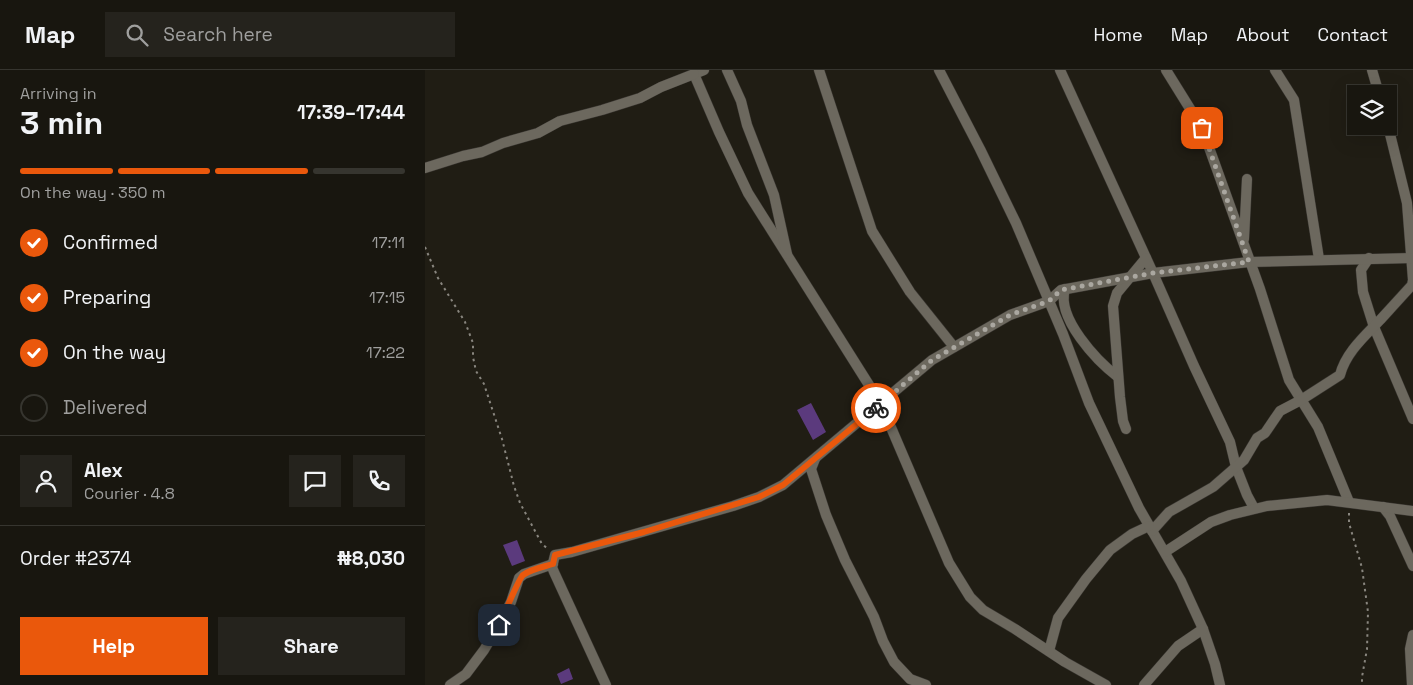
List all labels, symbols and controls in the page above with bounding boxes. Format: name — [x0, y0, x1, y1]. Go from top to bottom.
search box — [105, 12, 455, 57]
text: Map — [25, 19, 75, 50]
icon: search — [123, 21, 151, 49]
text: Search here — [163, 22, 273, 47]
text: Home — [1094, 23, 1143, 46]
text: Map — [1171, 23, 1208, 46]
text: About — [1236, 23, 1290, 46]
text: Contact — [1318, 23, 1388, 46]
text: Arriving in — [20, 83, 97, 104]
map controls — [1347, 85, 1397, 135]
button: layers — [1347, 85, 1397, 135]
text: 17:39–17:44 — [297, 100, 405, 125]
text: 3 min — [20, 103, 103, 143]
pin — [1181, 107, 1223, 149]
icon: bag — [1188, 114, 1216, 142]
text: On the way · 350 m — [20, 182, 165, 203]
icon: check — [20, 229, 48, 257]
text: Confirmed — [63, 230, 158, 255]
text: 17:11 — [372, 232, 405, 253]
icon: check — [20, 284, 48, 312]
text: Preparing — [63, 285, 151, 310]
text: 17:15 — [369, 287, 405, 308]
icon: check — [20, 339, 48, 367]
text: On the way — [63, 340, 166, 365]
text: 17:22 — [366, 342, 405, 363]
courier — [851, 383, 901, 433]
icon: bike — [862, 394, 890, 422]
text: Delivered — [63, 395, 148, 420]
button: person — [20, 455, 72, 507]
button: chat — [289, 455, 341, 507]
button: phone — [353, 455, 405, 507]
text: Alex — [84, 458, 123, 483]
text: Courier · 4.8 — [84, 483, 175, 504]
text: Order #2374 — [20, 546, 131, 571]
text: ₦8,030 — [337, 546, 405, 571]
pin — [478, 604, 520, 646]
icon: home — [485, 611, 513, 639]
button: Help — [20, 617, 208, 675]
button: Share — [218, 617, 405, 675]

